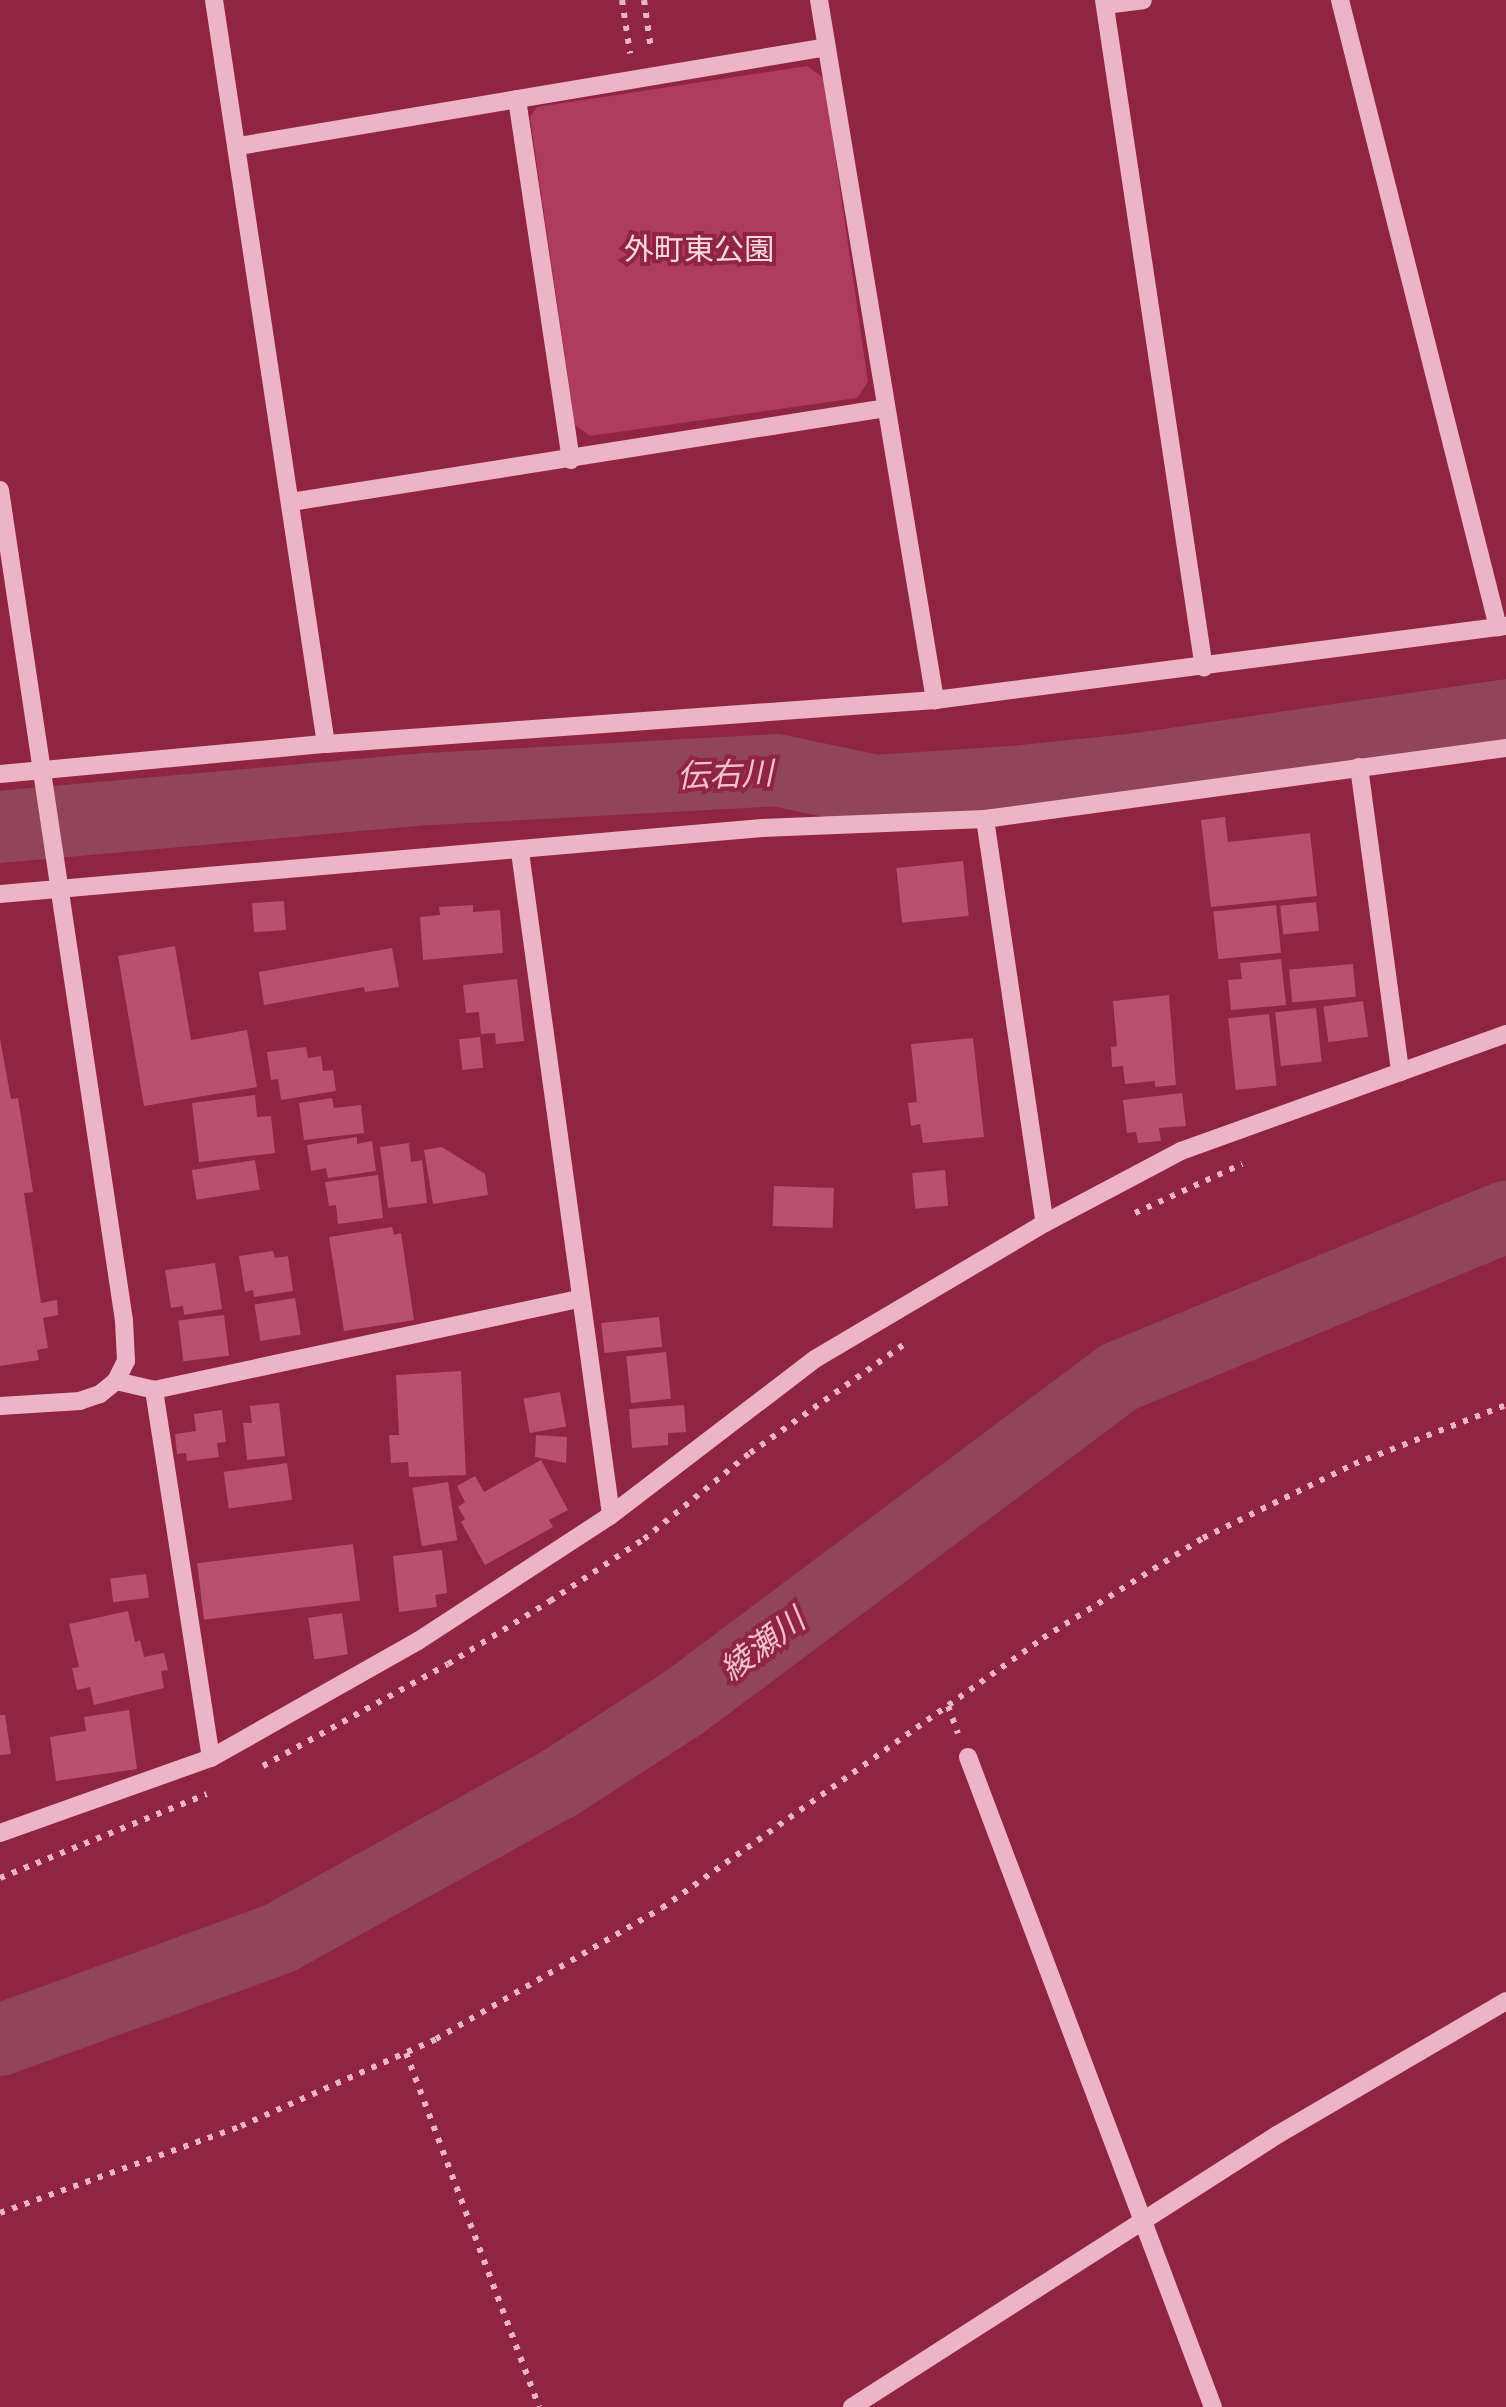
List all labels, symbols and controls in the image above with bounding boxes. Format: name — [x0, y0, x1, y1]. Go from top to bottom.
park label: 外町東公園 — [624, 231, 774, 267]
water label: 伝右川 — [676, 753, 774, 795]
water label: 綾瀬川 — [712, 1600, 812, 1688]

